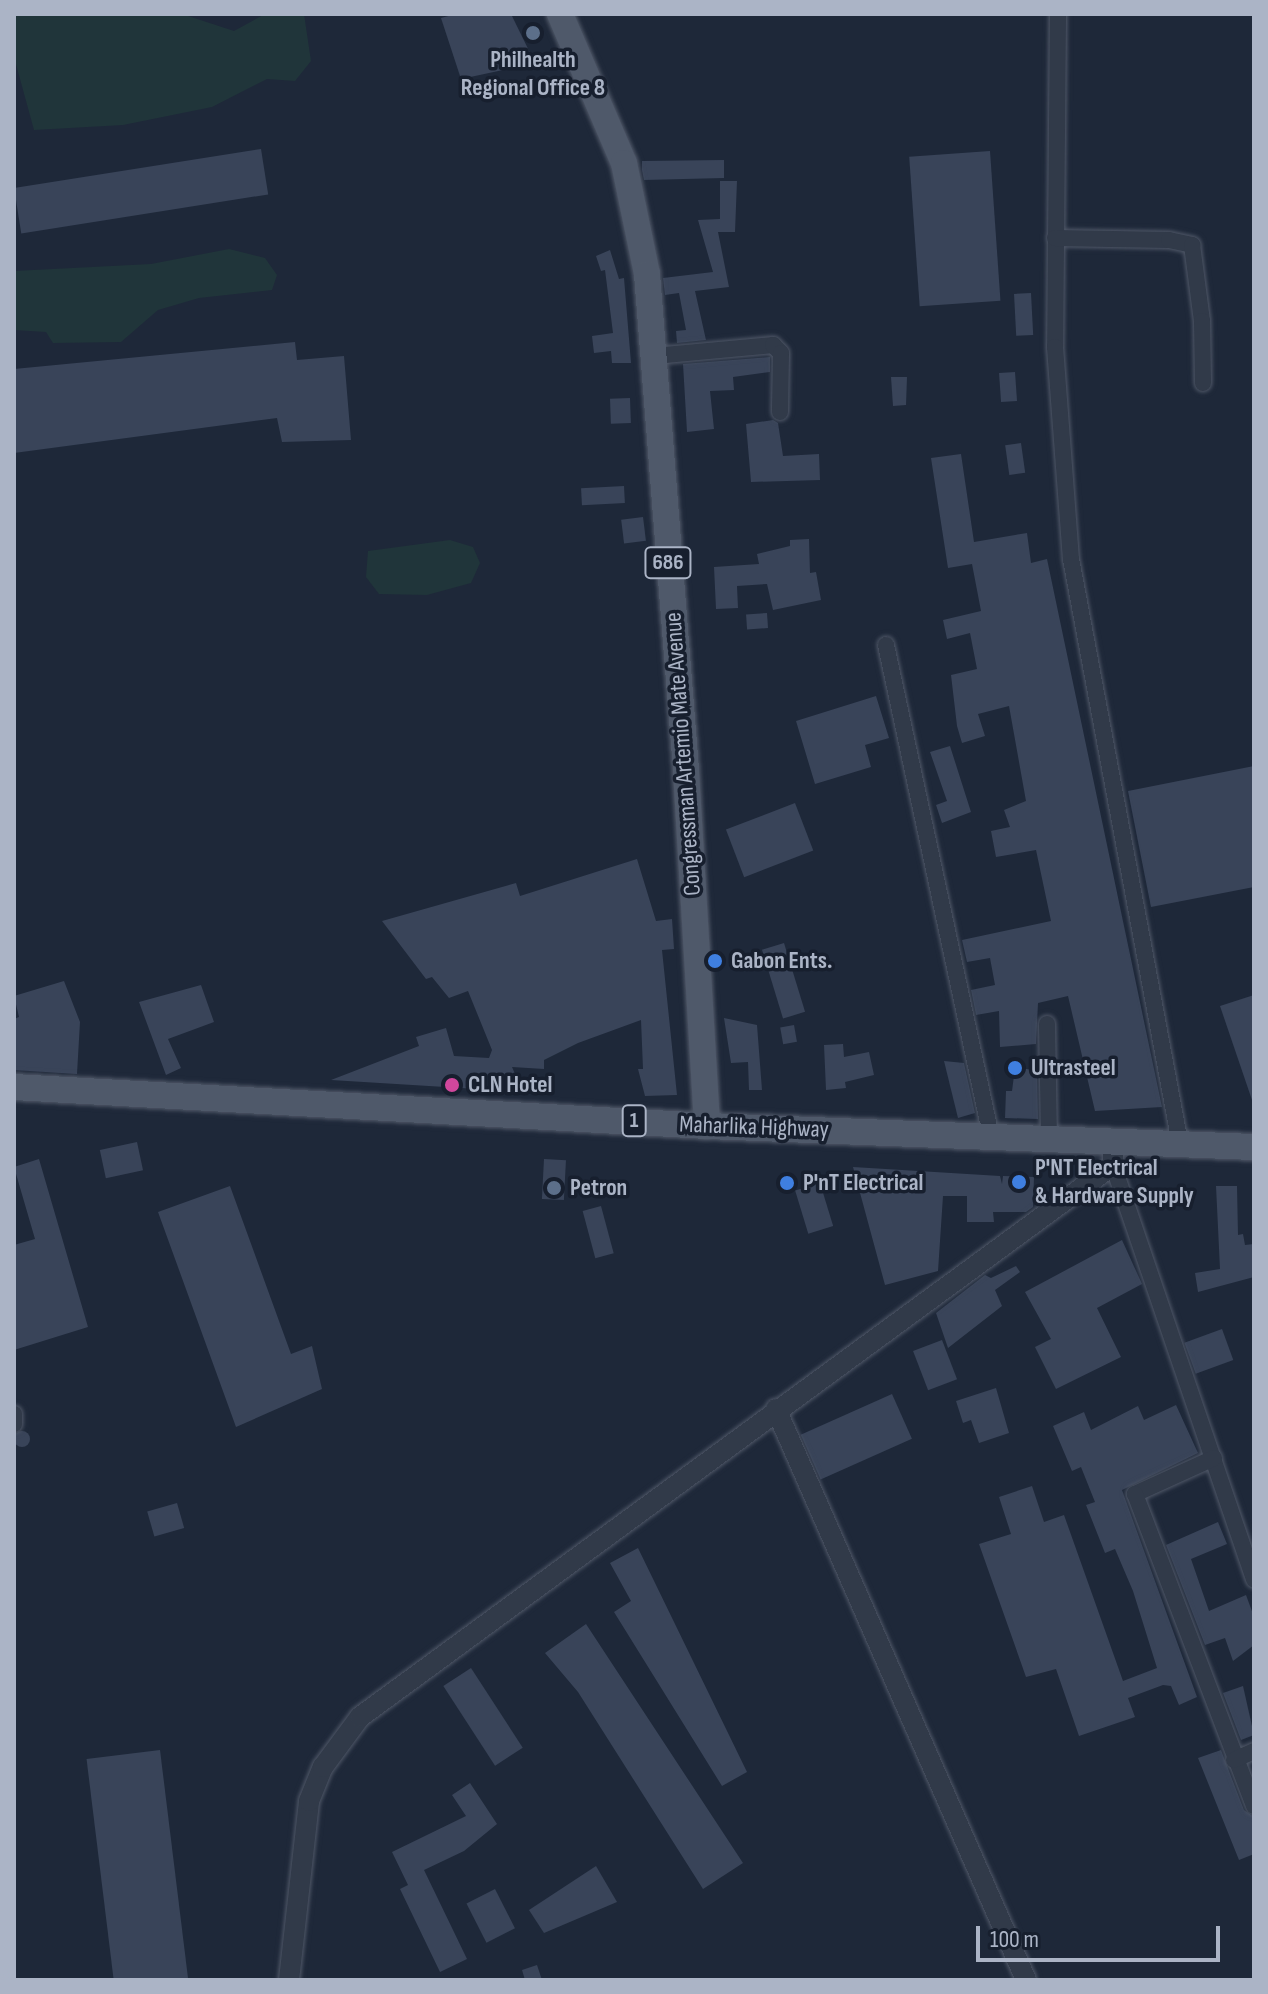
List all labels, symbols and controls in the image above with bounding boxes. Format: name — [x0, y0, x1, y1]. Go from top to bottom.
marker: Philhealth Regional Office 8 — [524, 24, 542, 42]
place label: Philhealth Regional Office 8 — [461, 46, 605, 102]
road number: 686 — [644, 545, 692, 581]
street label: Congressman Artemio Mate Avenue — [659, 611, 707, 897]
place label: Gabon Ents. — [731, 947, 832, 975]
marker: Gabon Ents. — [706, 952, 724, 970]
place label: Ultrasteel — [1031, 1054, 1116, 1082]
marker: Ultrasteel — [1006, 1059, 1024, 1077]
place label: CLN Hotel — [468, 1071, 552, 1099]
marker: CLN Hotel — [443, 1076, 461, 1094]
road number: 1 — [620, 1103, 648, 1139]
street label: Maharlika Highway — [679, 1110, 829, 1144]
place label: P'NT Electrical & Hardware Supply — [1035, 1154, 1194, 1210]
place label: P'nT Electrical — [803, 1169, 923, 1197]
marker: P'NT Electrical & Hardware Supply — [1010, 1173, 1028, 1191]
place label: Petron — [570, 1174, 627, 1202]
marker: P'nT Electrical — [778, 1174, 796, 1192]
marker: Petron — [545, 1179, 563, 1197]
scale bar — [980, 1910, 1224, 1960]
text: 100 m — [990, 1925, 1039, 1954]

